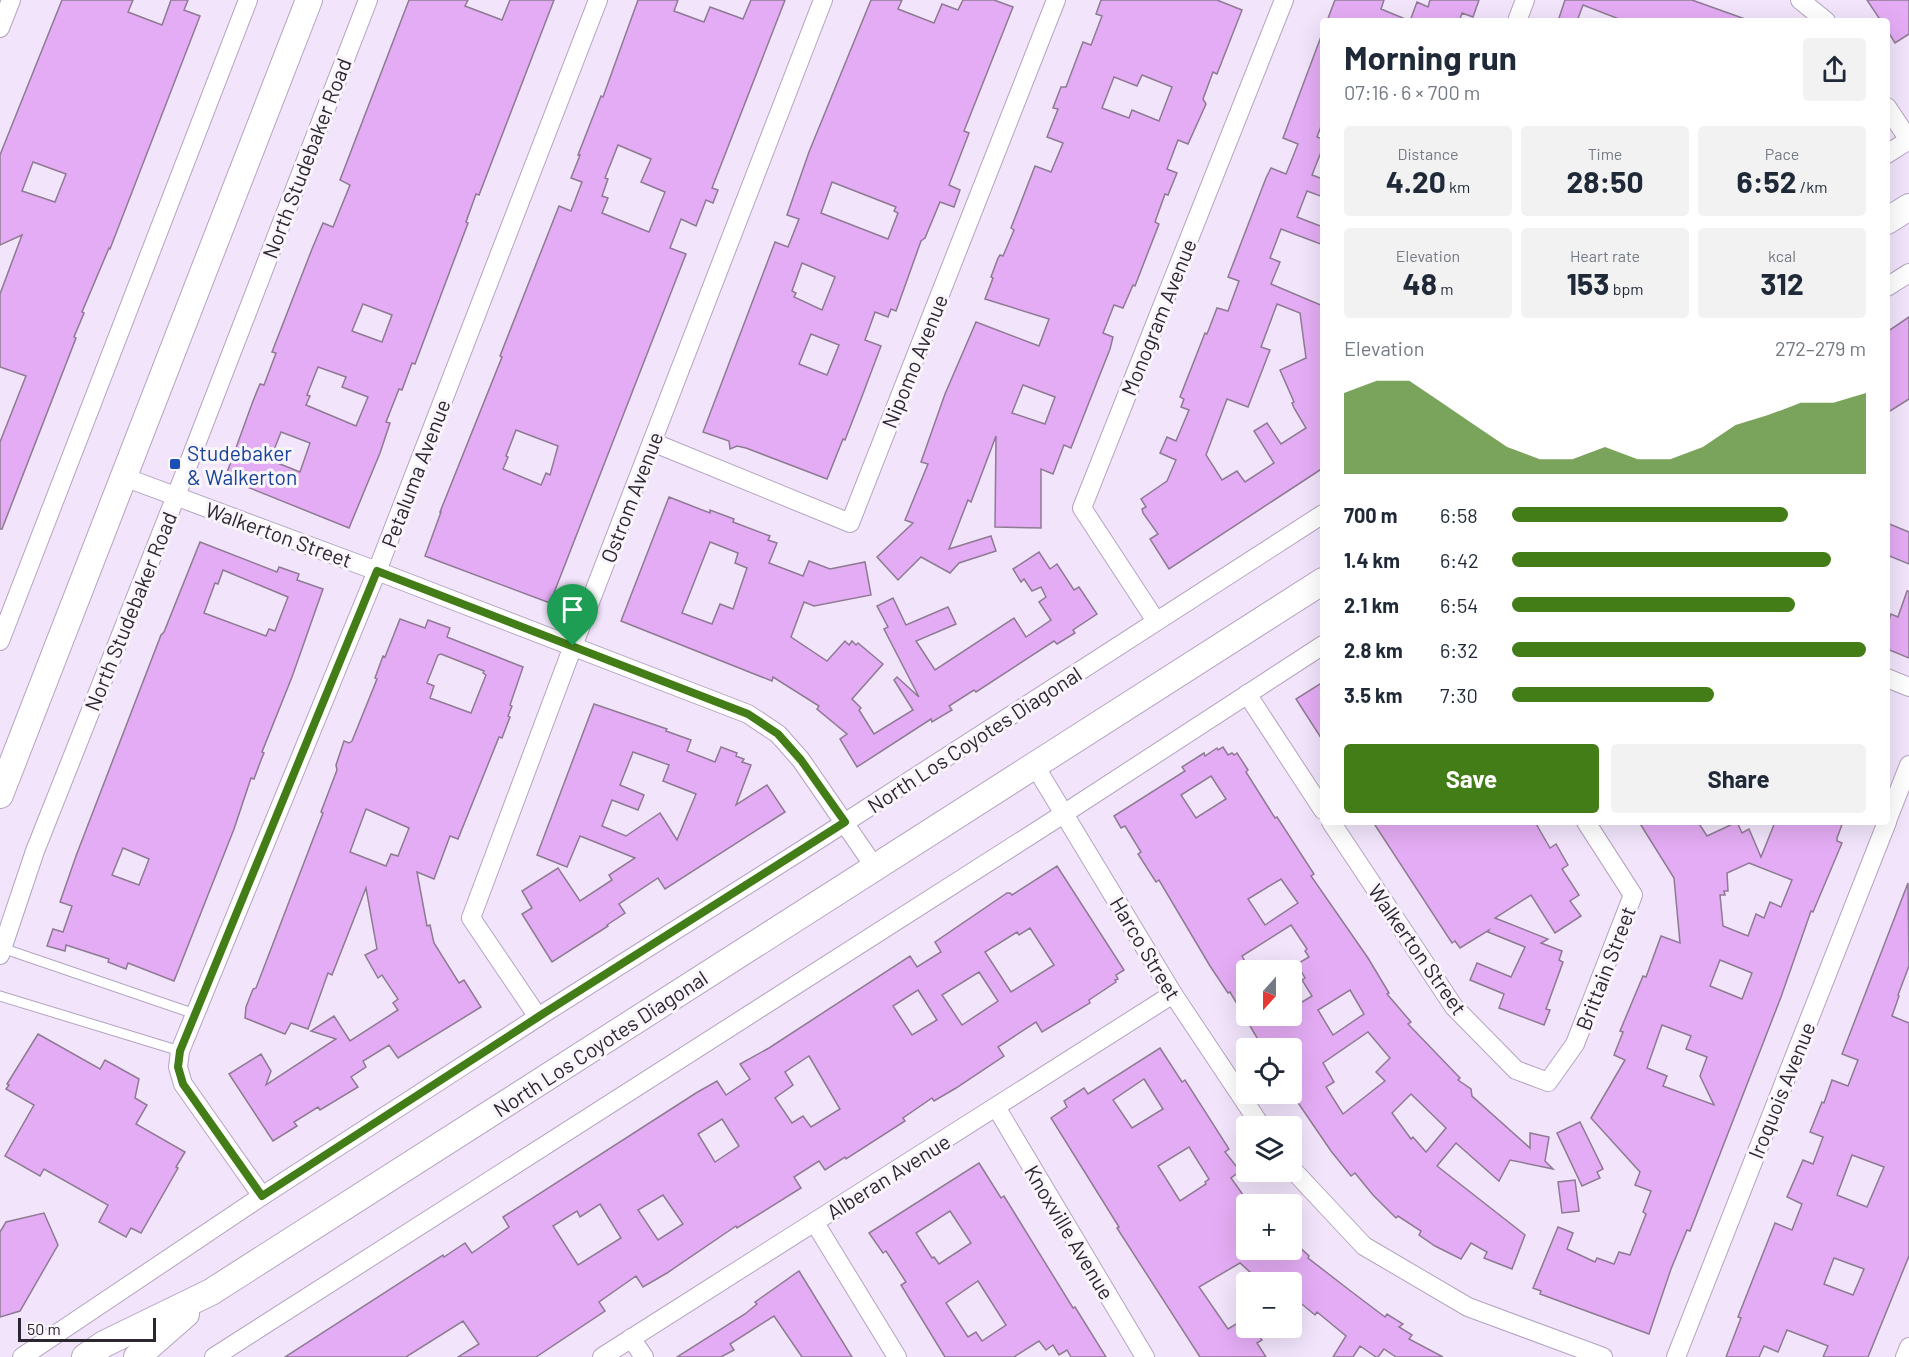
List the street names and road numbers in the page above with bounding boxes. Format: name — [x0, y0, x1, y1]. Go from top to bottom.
street label: North Studebaker Road — [256, 54, 356, 262]
street label: Monogram Avenue — [1115, 235, 1201, 399]
street label: Nipomo Avenue — [876, 290, 952, 432]
street label: Petaluma Avenue — [375, 395, 455, 551]
street label: Ostrom Avenue — [595, 428, 667, 566]
street label: Walkerton Street — [202, 496, 356, 572]
street label: North Studebaker Road — [79, 508, 181, 714]
street label: North Los Coyotes Diagonal — [862, 660, 1086, 818]
street label: Walkerton Street — [1364, 879, 1472, 1019]
street label: Harco Street — [1105, 892, 1187, 1004]
street label: Brittain Street — [1570, 903, 1640, 1033]
street label: North Los Coyotes Diagonal — [488, 964, 712, 1122]
street label: Iroquois Avenue — [1742, 1018, 1820, 1162]
street label: Alberan Avenue — [822, 1128, 954, 1224]
street label: Knoxville Avenue — [1020, 1160, 1120, 1304]

